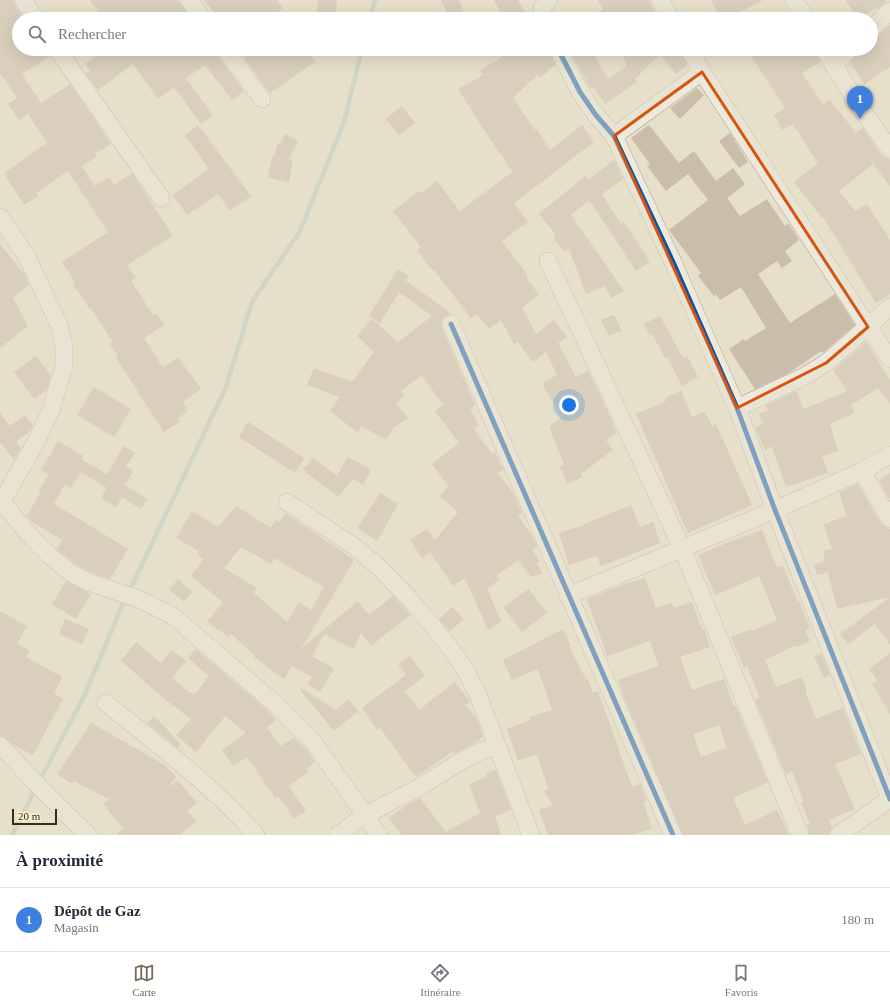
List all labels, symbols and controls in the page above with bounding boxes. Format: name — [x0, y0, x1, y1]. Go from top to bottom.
search box — [12, 12, 878, 56]
icon: search — [26, 23, 48, 45]
text: Rechercher — [58, 26, 126, 42]
pin: 1 — [847, 86, 873, 119]
your location — [559, 395, 579, 415]
scale bar — [12, 807, 57, 826]
text: 20 m — [18, 810, 40, 822]
text: À proximité — [16, 851, 103, 870]
text: Dépôt de Gaz — [54, 903, 141, 919]
text: 1 — [26, 912, 32, 927]
text: 180 m — [841, 912, 874, 927]
text: Magasin — [54, 920, 99, 935]
tab: Carte — [132, 962, 156, 998]
tab: Itinéraire — [420, 962, 461, 998]
tab: Favoris — [725, 962, 758, 998]

